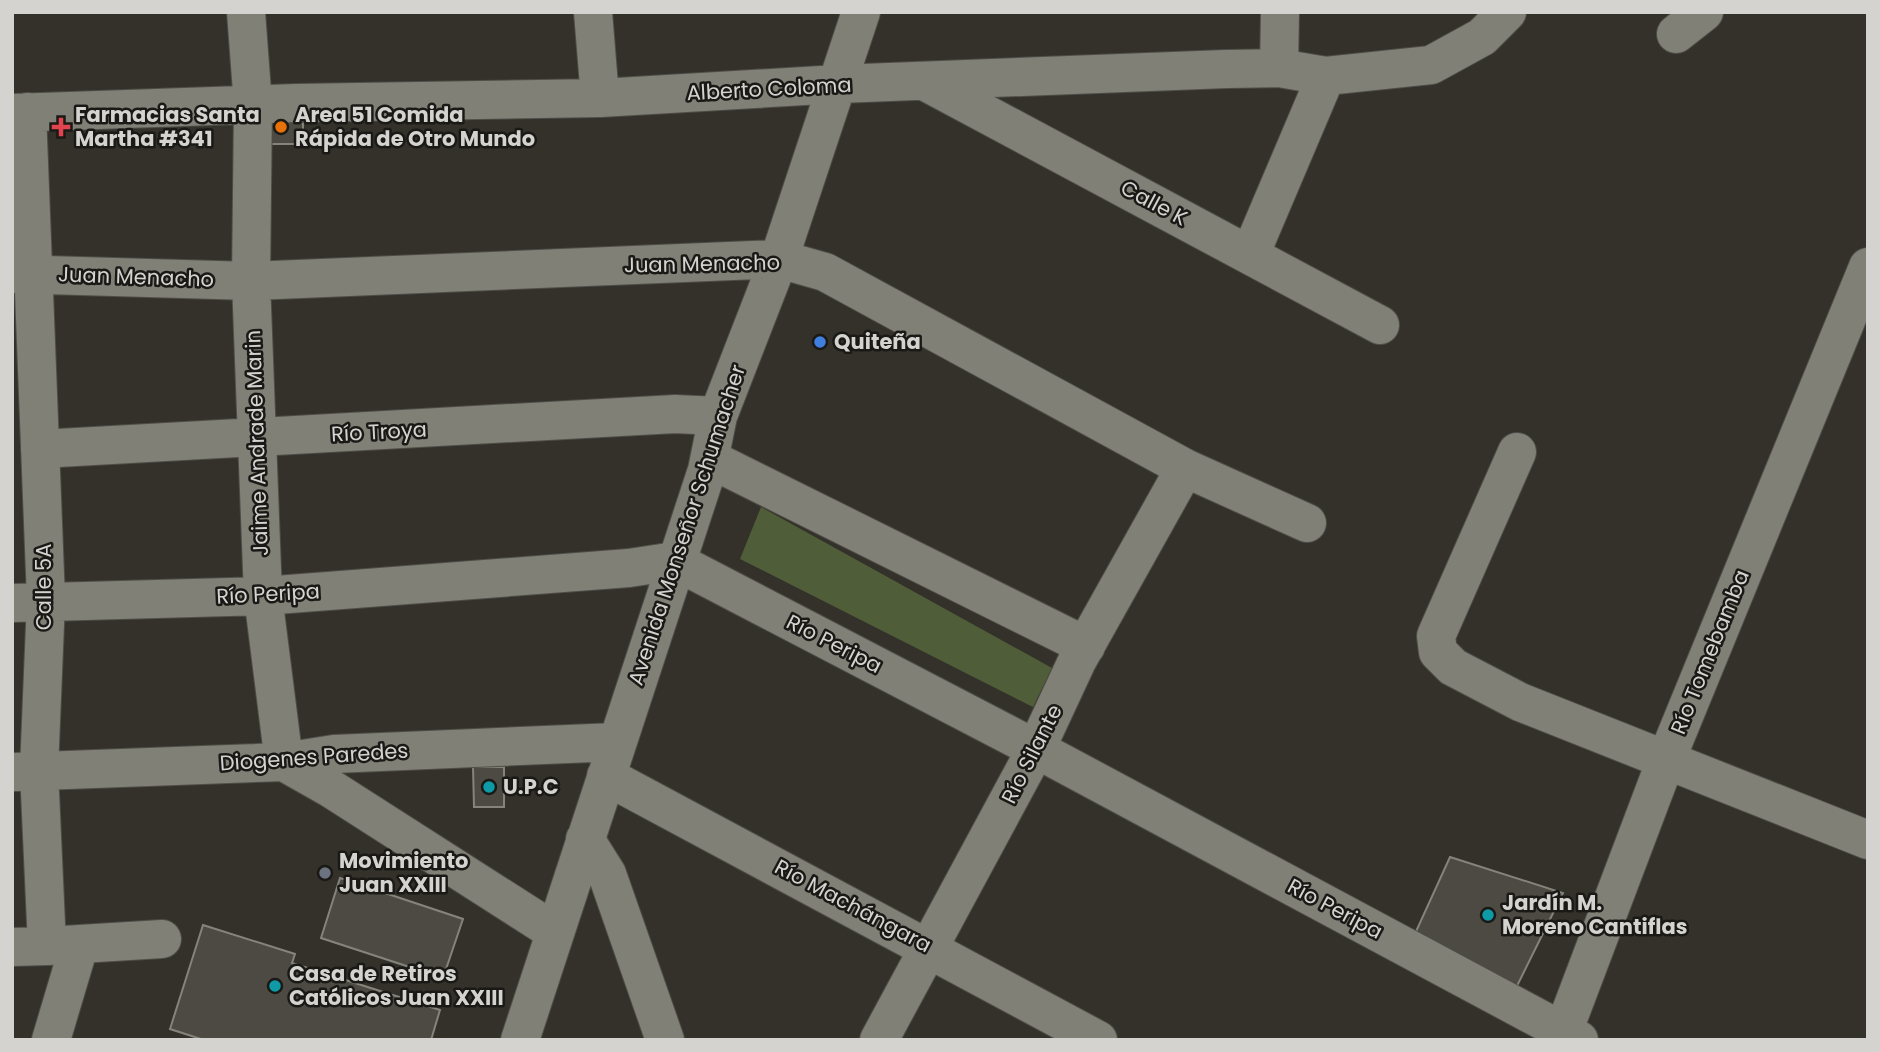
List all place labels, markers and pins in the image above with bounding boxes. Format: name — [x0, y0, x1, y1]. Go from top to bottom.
place label: Farmacias Santa Martha #341 — [75, 100, 260, 153]
place label: Area 51 Comida Rápida de Otro Mundo — [295, 100, 535, 153]
marker: Farmacias Santa Martha #341 — [53, 119, 69, 135]
marker: Area 51 Comida Rápida de Otro Mundo — [273, 119, 289, 135]
place label: Quiteña — [834, 327, 921, 356]
marker: Quiteña — [812, 334, 828, 350]
place label: U.P.C — [503, 772, 559, 801]
marker: U.P.C — [481, 779, 497, 795]
place label: Movimiento Juan XXIII — [339, 846, 468, 899]
marker: Movimiento Juan XXIII — [317, 865, 333, 881]
place label: Jardín M. Moreno Cantiflas — [1502, 888, 1687, 941]
marker: Jardín M. Moreno Cantiflas — [1480, 907, 1496, 923]
place label: Casa de Retiros Católicos Juan XXIII — [289, 959, 504, 1012]
marker: Casa de Retiros Católicos Juan XXIII — [267, 978, 283, 994]

